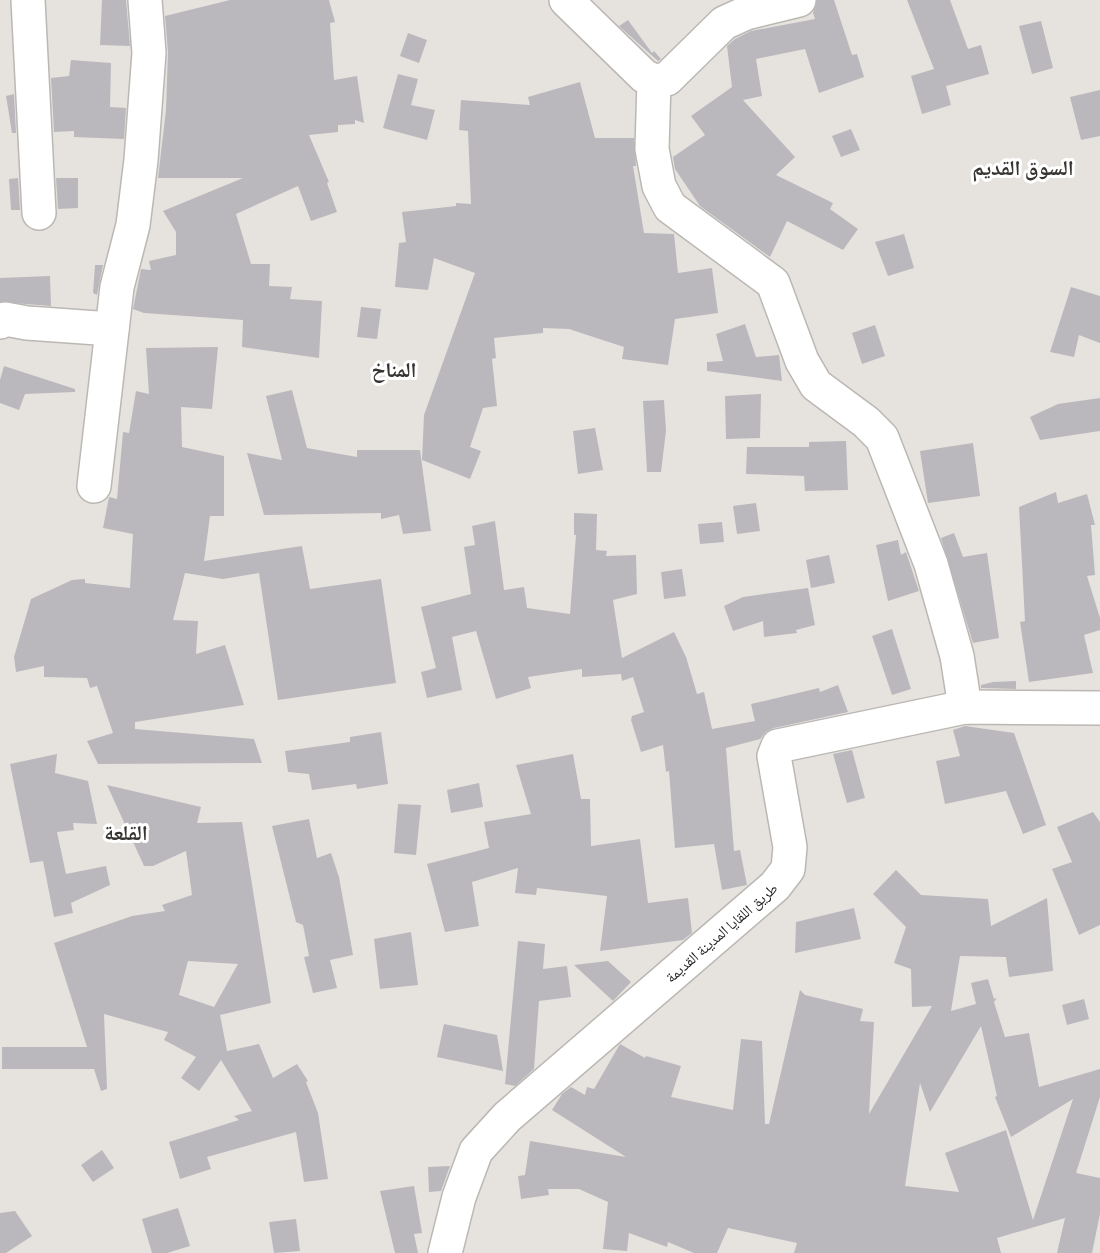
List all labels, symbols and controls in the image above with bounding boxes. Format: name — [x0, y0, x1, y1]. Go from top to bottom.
district label: السوق القديم — [972, 154, 1074, 182]
district label: المناخ — [371, 356, 417, 383]
district label: القلعة — [104, 819, 148, 844]
street label: طريق اللقايا المدينة القديمة — [661, 878, 782, 987]

